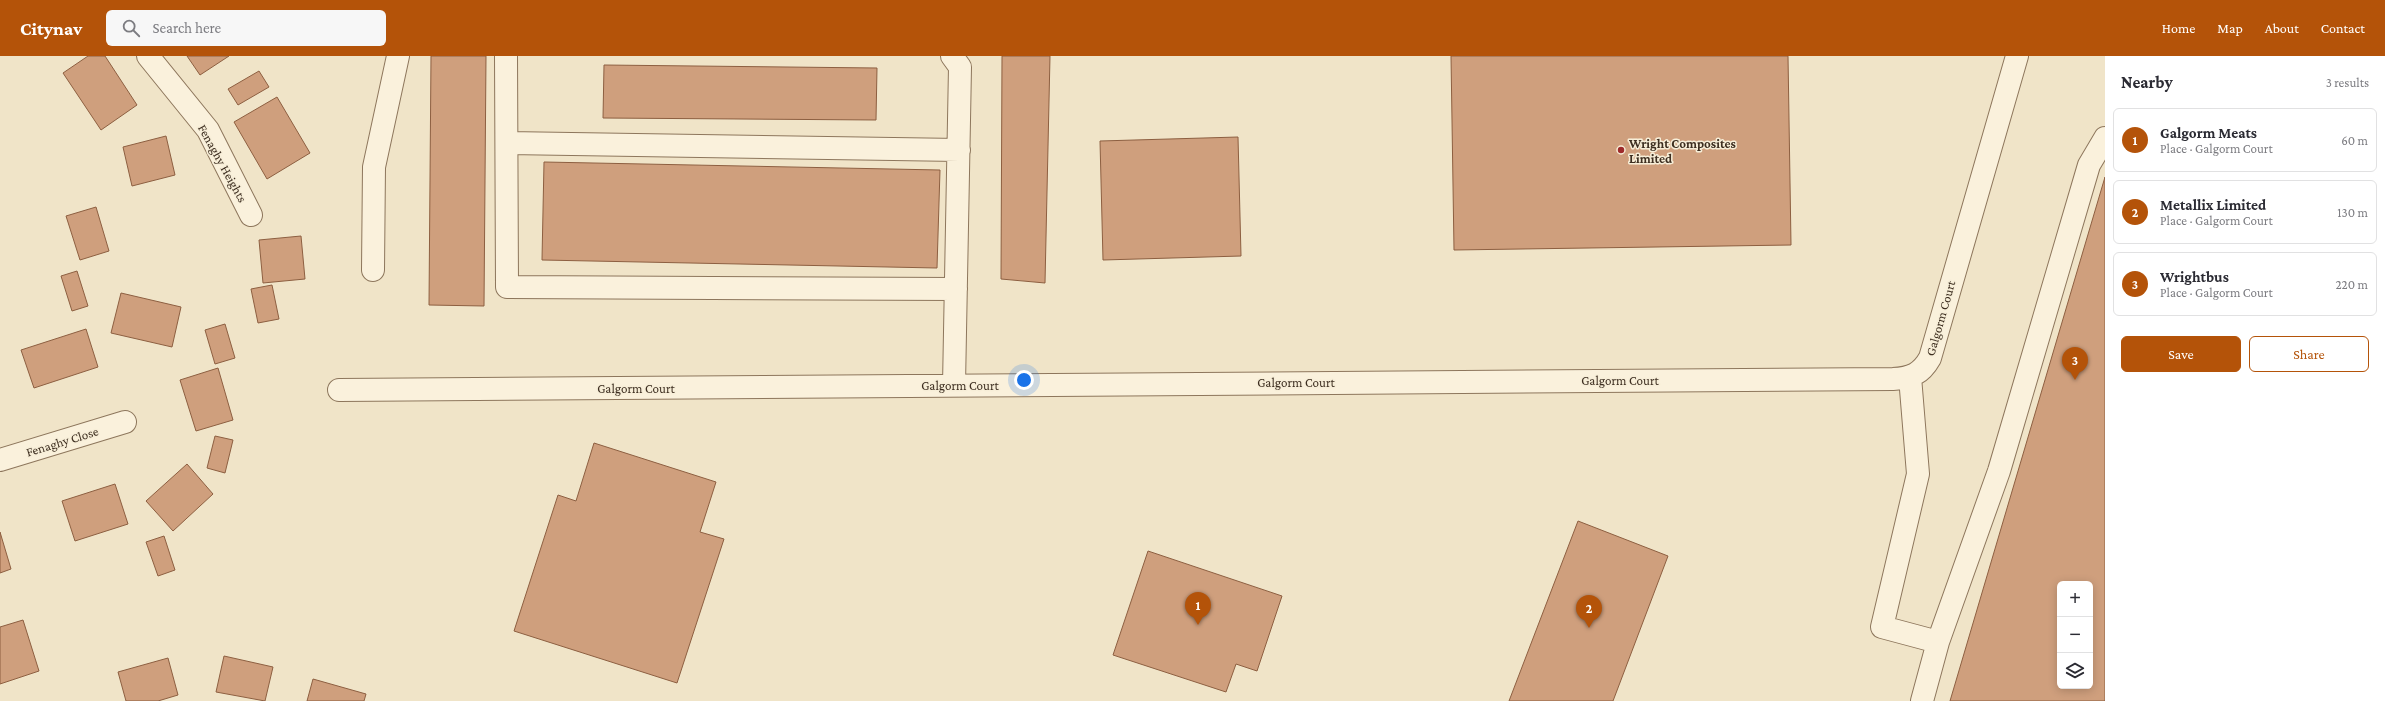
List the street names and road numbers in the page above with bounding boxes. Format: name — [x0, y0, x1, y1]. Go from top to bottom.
street label: Fenaghy Heights — [195, 122, 250, 205]
street label: Galgorm Court — [1923, 278, 1959, 358]
street label: Galgorm Court — [1581, 373, 1660, 388]
street label: Galgorm Court — [1257, 375, 1336, 390]
street label: Galgorm Court — [921, 378, 1000, 393]
street label: Galgorm Court — [597, 381, 676, 396]
street label: Fenaghy Close — [24, 423, 100, 460]

